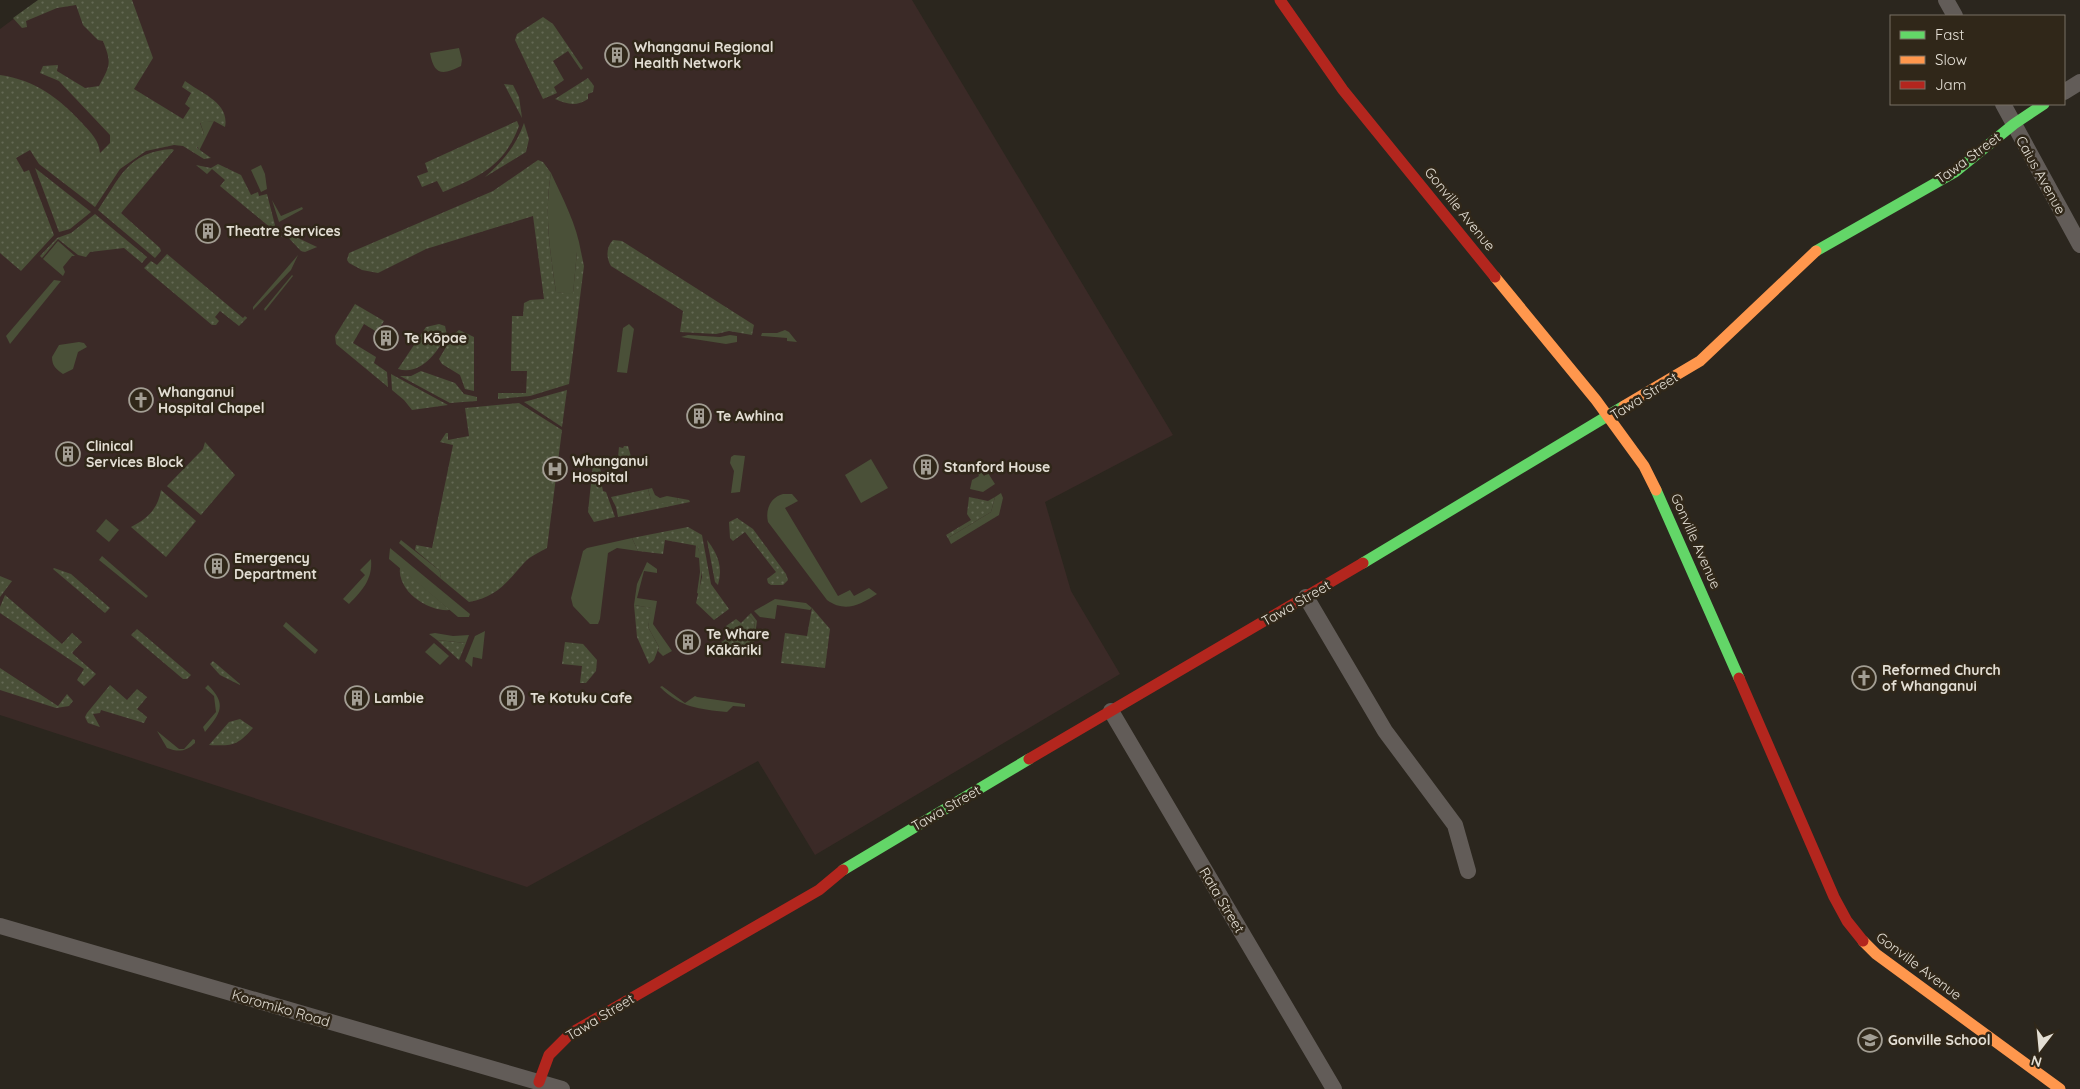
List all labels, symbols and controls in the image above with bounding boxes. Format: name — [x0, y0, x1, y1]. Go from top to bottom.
legend — [1890, 15, 2065, 105]
text: Fast — [1935, 25, 1964, 44]
place label: Whanganui Regional Health Network — [634, 38, 774, 72]
building icon: Whanganui Regional Health Network — [604, 42, 630, 68]
text: Slow — [1935, 50, 1967, 69]
text: Jam — [1935, 75, 1966, 94]
street label: Tawa Street — [1932, 128, 2004, 188]
street label: Caius Avenue — [2012, 133, 2070, 217]
street label: Gonville Avenue — [1421, 163, 1499, 255]
building icon: Theatre Services — [195, 218, 221, 244]
place label: Theatre Services — [226, 222, 341, 240]
building icon: Te Kōpae — [373, 325, 399, 351]
place label: Te Kōpae — [404, 329, 467, 347]
street label: Tawa Street — [1607, 368, 1681, 424]
place label: Whanganui Hospital Chapel — [158, 383, 264, 417]
church icon: Whanganui Hospital Chapel — [128, 387, 154, 413]
building icon: Te Awhina — [686, 403, 712, 429]
place label: Te Awhina — [716, 407, 783, 425]
place label: Clinical Services Block — [86, 437, 184, 471]
building icon: Clinical Services Block — [55, 441, 81, 467]
place label: Whanganui Hospital — [572, 452, 648, 486]
building icon: Stanford House — [913, 454, 939, 480]
hospital icon: Whanganui Hospital — [542, 456, 568, 482]
place label: Stanford House — [944, 458, 1050, 476]
street label: Gonville Avenue — [1667, 491, 1725, 592]
place label: Emergency Department — [234, 549, 317, 583]
building icon: Emergency Department — [204, 553, 230, 579]
street label: Tawa Street — [1258, 576, 1334, 630]
place label: Te Whare Kākāriki — [706, 625, 770, 659]
building icon: Te Whare Kākāriki — [675, 629, 701, 655]
place label: Reformed Church of Whanganui — [1882, 661, 2001, 695]
church icon: Reformed Church of Whanganui — [1851, 665, 1877, 691]
building icon: Lambie — [344, 685, 370, 711]
building icon: Te Kotuku Cafe — [499, 685, 525, 711]
place label: Lambie — [374, 689, 424, 707]
place label: Te Kotuku Cafe — [530, 689, 632, 707]
street label: Tawa Street — [908, 781, 984, 835]
street label: Rata Street — [1195, 864, 1249, 936]
street label: Gonville Avenue — [1873, 928, 1965, 1004]
street label: Koromiko Road — [230, 985, 332, 1031]
street label: Tawa Street — [563, 989, 638, 1044]
north arrow — [2015, 1024, 2065, 1074]
school or university icon: Gonville School — [1857, 1027, 1883, 1053]
place label: Gonville School — [1888, 1031, 1991, 1049]
text: N — [2029, 1051, 2044, 1072]

